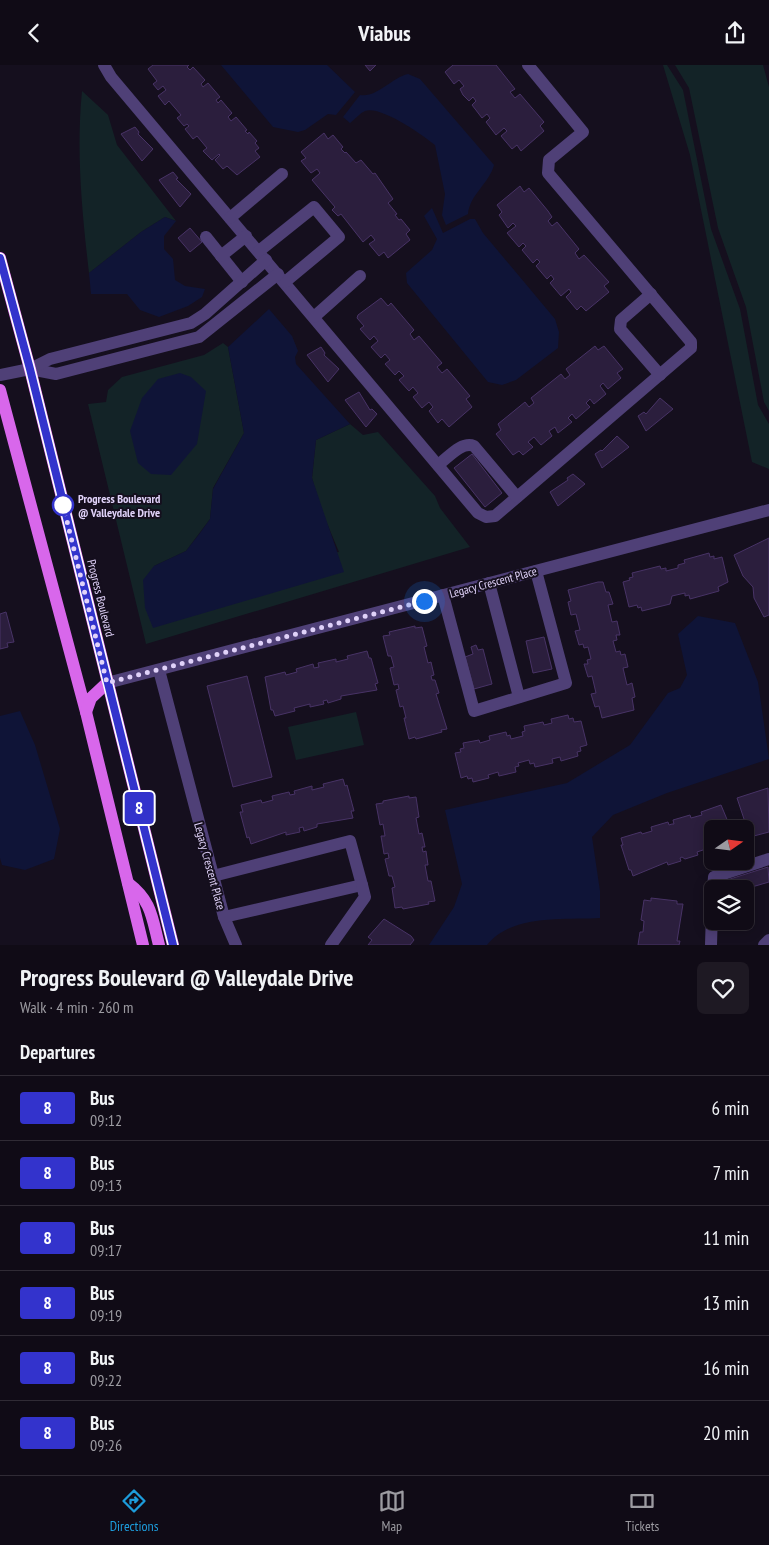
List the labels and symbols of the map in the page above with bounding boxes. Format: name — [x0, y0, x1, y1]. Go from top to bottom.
place label: Progress Boulevard @ Valleydale Drive — [78, 491, 160, 520]
marker: Progress Boulevard @ Valleydale Drive — [52, 494, 74, 516]
street label: Progress Boulevard — [84, 558, 118, 638]
street label: Legacy Crescent Place — [448, 563, 538, 601]
your location — [412, 589, 437, 614]
line badge: 8 — [123, 792, 155, 824]
north arrow — [704, 820, 754, 870]
street label: Legacy Crescent Place — [191, 821, 229, 911]

